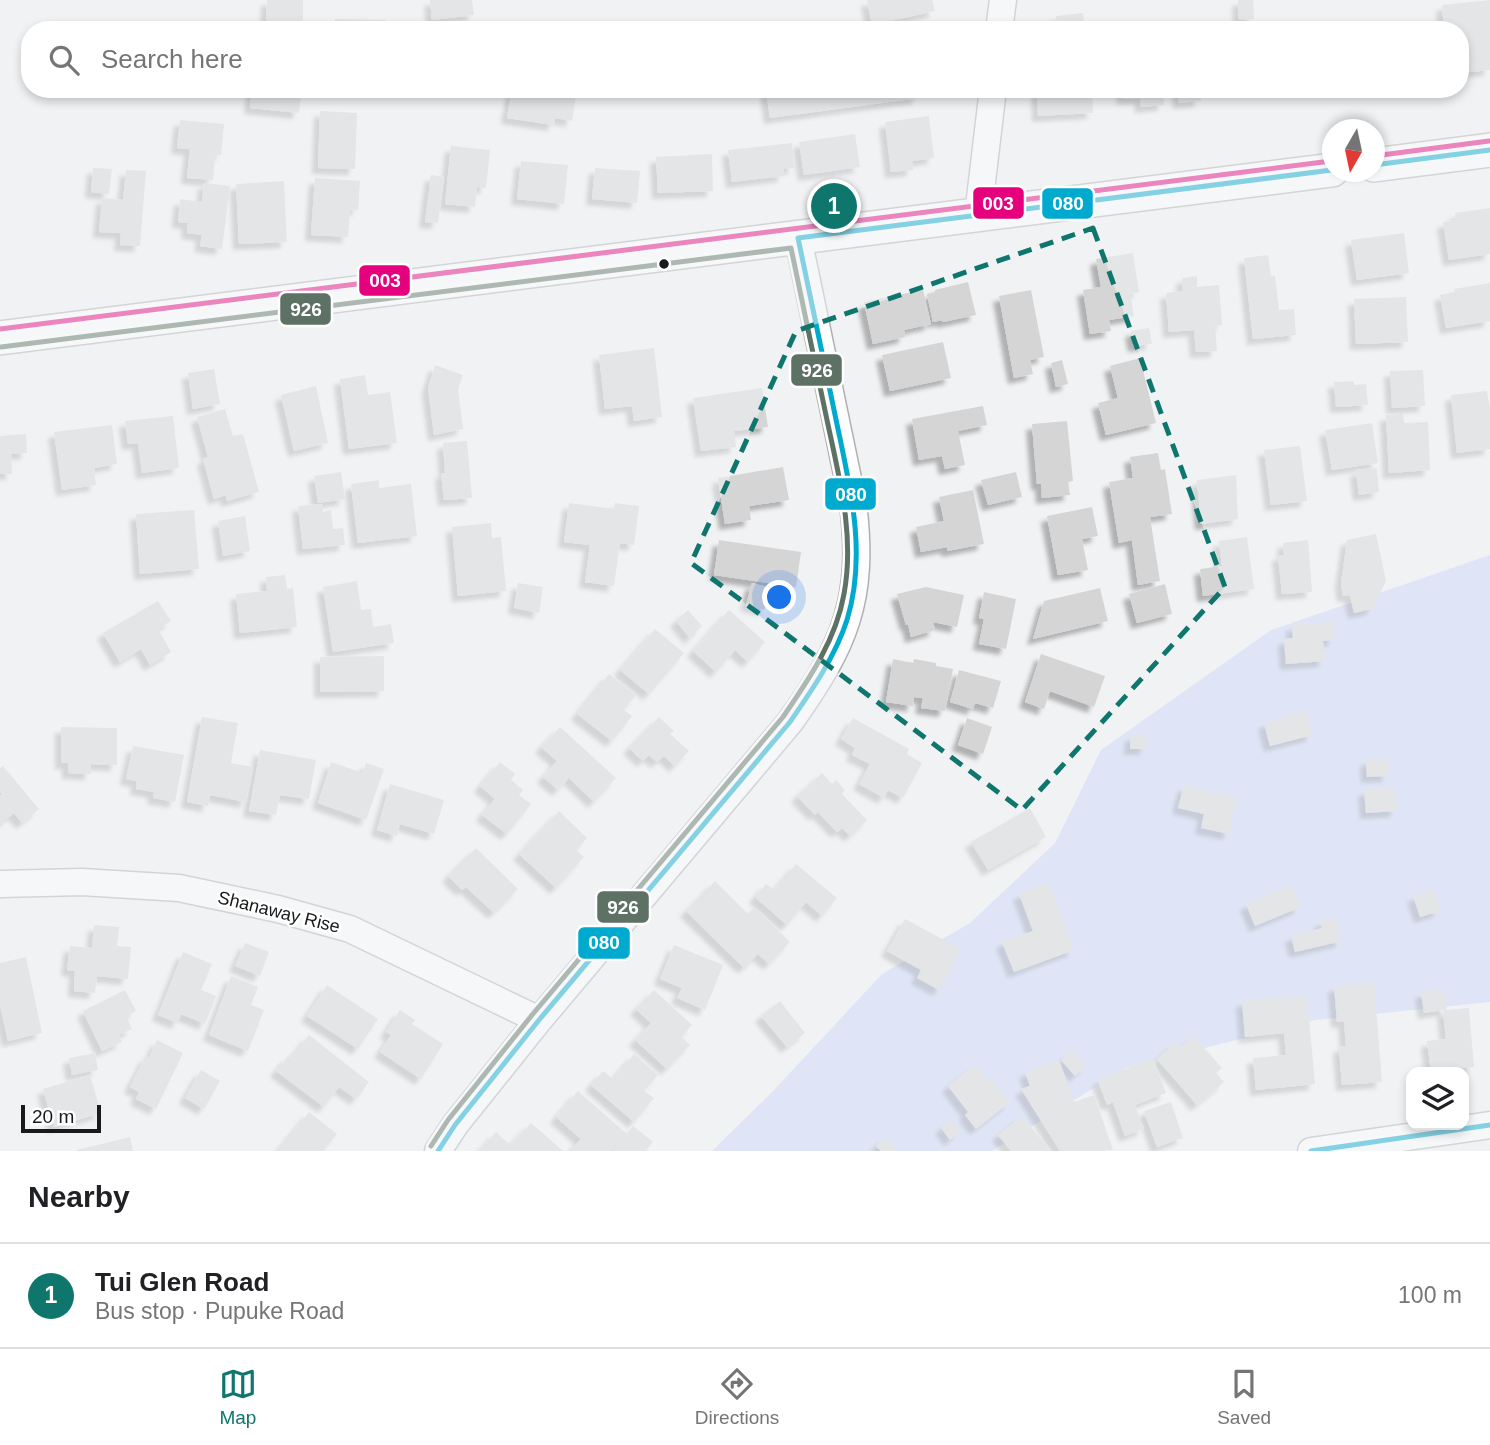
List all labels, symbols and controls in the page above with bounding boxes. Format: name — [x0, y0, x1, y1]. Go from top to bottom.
search box — [21, 21, 1469, 98]
icon: search — [45, 41, 83, 79]
text: Search here — [101, 44, 243, 74]
north arrow — [1322, 119, 1385, 182]
pin: 1 — [811, 180, 857, 232]
line badge: 003 — [972, 186, 1025, 220]
line badge: 080 — [1041, 187, 1094, 220]
text: 003 — [982, 193, 1014, 214]
text: 080 — [1052, 193, 1084, 214]
unlabelled marker — [657, 257, 671, 271]
line badge: 003 — [358, 264, 411, 297]
text: 003 — [369, 270, 401, 291]
line badge: 926 — [279, 292, 332, 326]
text: 926 — [290, 299, 322, 320]
line badge: 926 — [790, 353, 843, 387]
text: 926 — [801, 360, 833, 381]
line badge: 080 — [824, 477, 877, 511]
text: 080 — [835, 484, 867, 505]
your location — [762, 580, 796, 614]
street label: Shanaway Rise — [216, 887, 342, 937]
line badge: 926 — [596, 890, 650, 924]
text: 926 — [607, 897, 639, 918]
line badge: 080 — [577, 926, 631, 960]
text: 080 — [588, 932, 620, 953]
map controls — [1406, 1067, 1469, 1130]
button: layers — [1406, 1067, 1469, 1130]
scale bar — [21, 1102, 102, 1134]
text: 20 m — [32, 1106, 74, 1127]
text: Nearby — [28, 1180, 130, 1213]
text: Tui Glen Road — [95, 1267, 269, 1297]
text: 1 — [45, 1282, 57, 1308]
text: 100 m — [1398, 1282, 1462, 1308]
text: Bus stop · Pupuke Road — [95, 1298, 344, 1324]
tab: Map — [219, 1365, 257, 1429]
tab: Directions — [695, 1365, 779, 1429]
tab: Saved — [1217, 1365, 1271, 1429]

